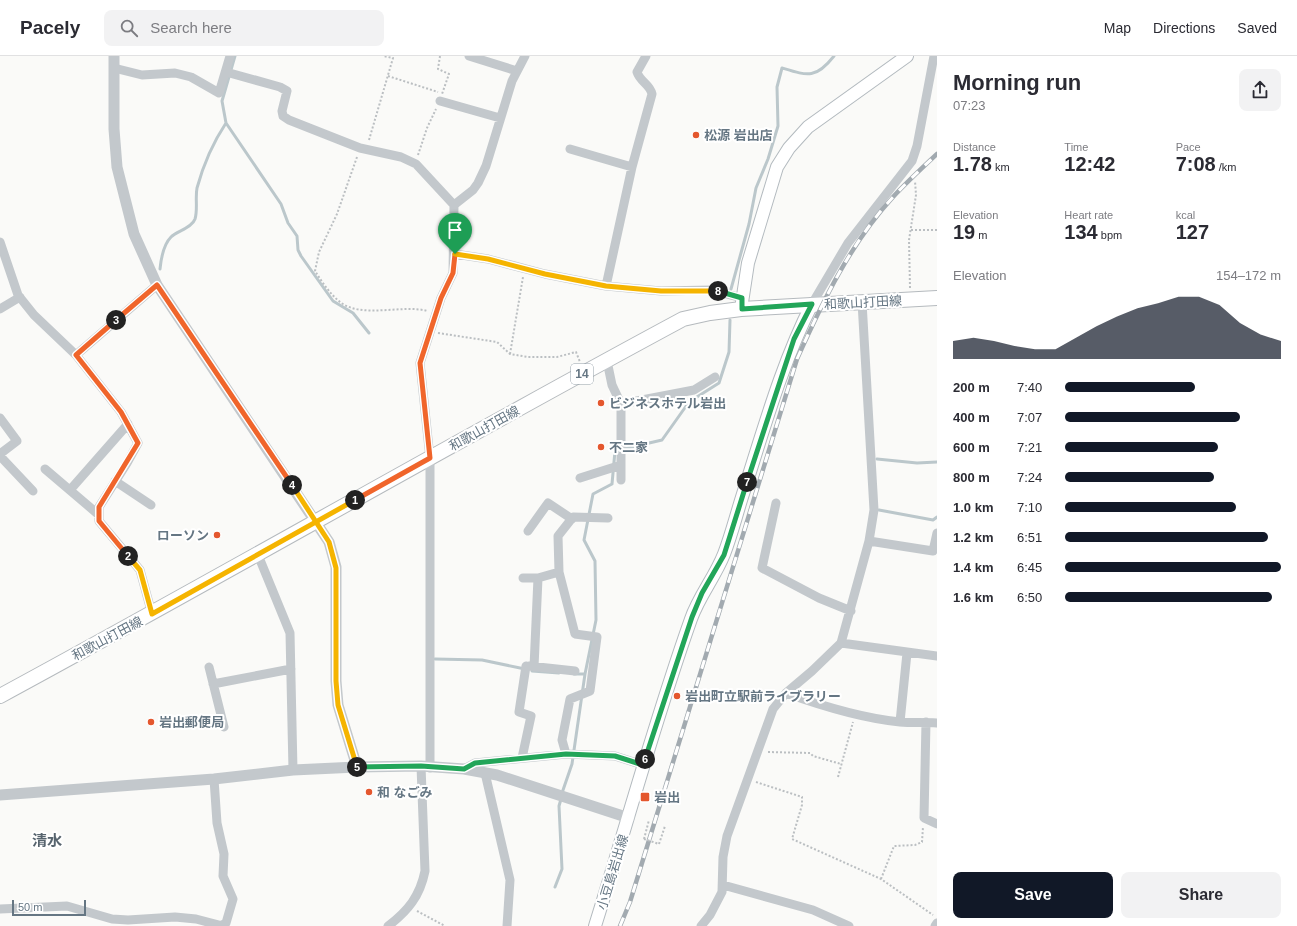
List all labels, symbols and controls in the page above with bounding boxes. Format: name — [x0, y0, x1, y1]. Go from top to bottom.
search box — [104, 10, 384, 46]
text: Pacely — [20, 17, 80, 38]
icon: search — [118, 17, 140, 39]
text: Search here — [150, 19, 232, 36]
text: Map — [1104, 20, 1131, 36]
text: Directions — [1153, 20, 1215, 36]
text: Saved — [1237, 20, 1277, 36]
button: share — [1239, 69, 1281, 111]
text: Morning run — [953, 70, 1081, 95]
text: 07:23 — [953, 98, 986, 113]
place label: 松源 岩出店 — [704, 128, 773, 143]
marker: 松源 岩出店 — [691, 130, 701, 140]
text: Distance — [953, 141, 996, 153]
text: Time — [1064, 141, 1088, 153]
text: Pace — [1176, 141, 1201, 153]
text: 1.78 — [953, 153, 992, 175]
text: 12:42 — [1064, 153, 1115, 175]
text: 7:08 — [1176, 153, 1216, 175]
text: km — [992, 161, 1010, 173]
text: /km — [1216, 161, 1236, 173]
text: Elevation — [953, 209, 998, 221]
text: Heart rate — [1064, 209, 1113, 221]
text: kcal — [1176, 209, 1195, 221]
pin — [438, 213, 472, 254]
icon: arrive — [444, 219, 466, 241]
text: 19 — [953, 221, 975, 243]
text: 134 — [1064, 221, 1098, 243]
text: 127 — [1176, 221, 1209, 243]
text: m — [975, 229, 987, 241]
text: bpm — [1098, 229, 1122, 241]
text: Elevation — [953, 268, 1006, 283]
text: 154–172 m — [1216, 268, 1281, 283]
pin: 8 — [708, 281, 728, 301]
text: 8 — [715, 285, 721, 297]
street label: 和歌山打田線 — [824, 293, 902, 312]
pin: 3 — [106, 310, 126, 330]
text: 3 — [113, 314, 119, 326]
road number: 14 — [571, 364, 593, 384]
text: 200 m — [953, 380, 990, 395]
text: 7:40 — [1017, 380, 1042, 395]
place label: ビジネスホテル岩出 — [609, 396, 726, 411]
marker: ビジネスホテル岩出 — [596, 398, 606, 408]
street label: 和歌山打田線 — [446, 403, 522, 454]
text: 400 m — [953, 410, 990, 425]
text: 7:07 — [1017, 410, 1042, 425]
place label: 不二家 — [609, 440, 648, 455]
text: 600 m — [953, 440, 990, 455]
text: 7:21 — [1017, 440, 1042, 455]
marker: 不二家 — [596, 442, 606, 452]
text: 800 m — [953, 470, 990, 485]
text: 7:24 — [1017, 470, 1042, 485]
pin: 7 — [737, 472, 757, 492]
pin: 4 — [282, 475, 302, 495]
text: 7 — [744, 476, 750, 488]
text: 4 — [289, 479, 295, 491]
pin: 1 — [345, 490, 365, 510]
text: 1 — [352, 494, 358, 506]
text: 1.0 km — [953, 500, 993, 515]
text: 7:10 — [1017, 500, 1042, 515]
place label: ローソン — [157, 528, 209, 543]
marker: ローソン — [212, 530, 222, 540]
text: 1.2 km — [953, 530, 993, 545]
text: 6:51 — [1017, 530, 1042, 545]
pin: 2 — [118, 546, 138, 566]
text: 2 — [125, 550, 131, 562]
text: 1.4 km — [953, 560, 993, 575]
text: 6:45 — [1017, 560, 1042, 575]
text: 1.6 km — [953, 590, 993, 605]
text: 6:50 — [1017, 590, 1042, 605]
street label: 和歌山打田線 — [69, 614, 145, 663]
place label: 岩出町立駅前ライブラリー — [685, 689, 841, 704]
marker: 岩出町立駅前ライブラリー — [672, 691, 682, 701]
place label: 岩出郵便局 — [159, 715, 224, 730]
marker: 岩出郵便局 — [146, 717, 156, 727]
pin: 6 — [635, 749, 655, 769]
text: 6 — [642, 753, 648, 765]
pin: 5 — [347, 757, 367, 777]
text: 5 — [354, 761, 360, 773]
place label: 和 なごみ — [377, 785, 433, 800]
marker: 和 なごみ — [364, 787, 374, 797]
place label: 岩出 — [654, 790, 680, 805]
marker: 岩出 — [639, 791, 651, 803]
district label: 清水 — [32, 832, 62, 849]
street label: 小豆島岩出線 — [594, 833, 631, 912]
button: Save — [953, 872, 1113, 918]
button: Share — [1121, 872, 1281, 918]
scale bar — [12, 898, 86, 917]
text: 50 m — [18, 901, 42, 913]

